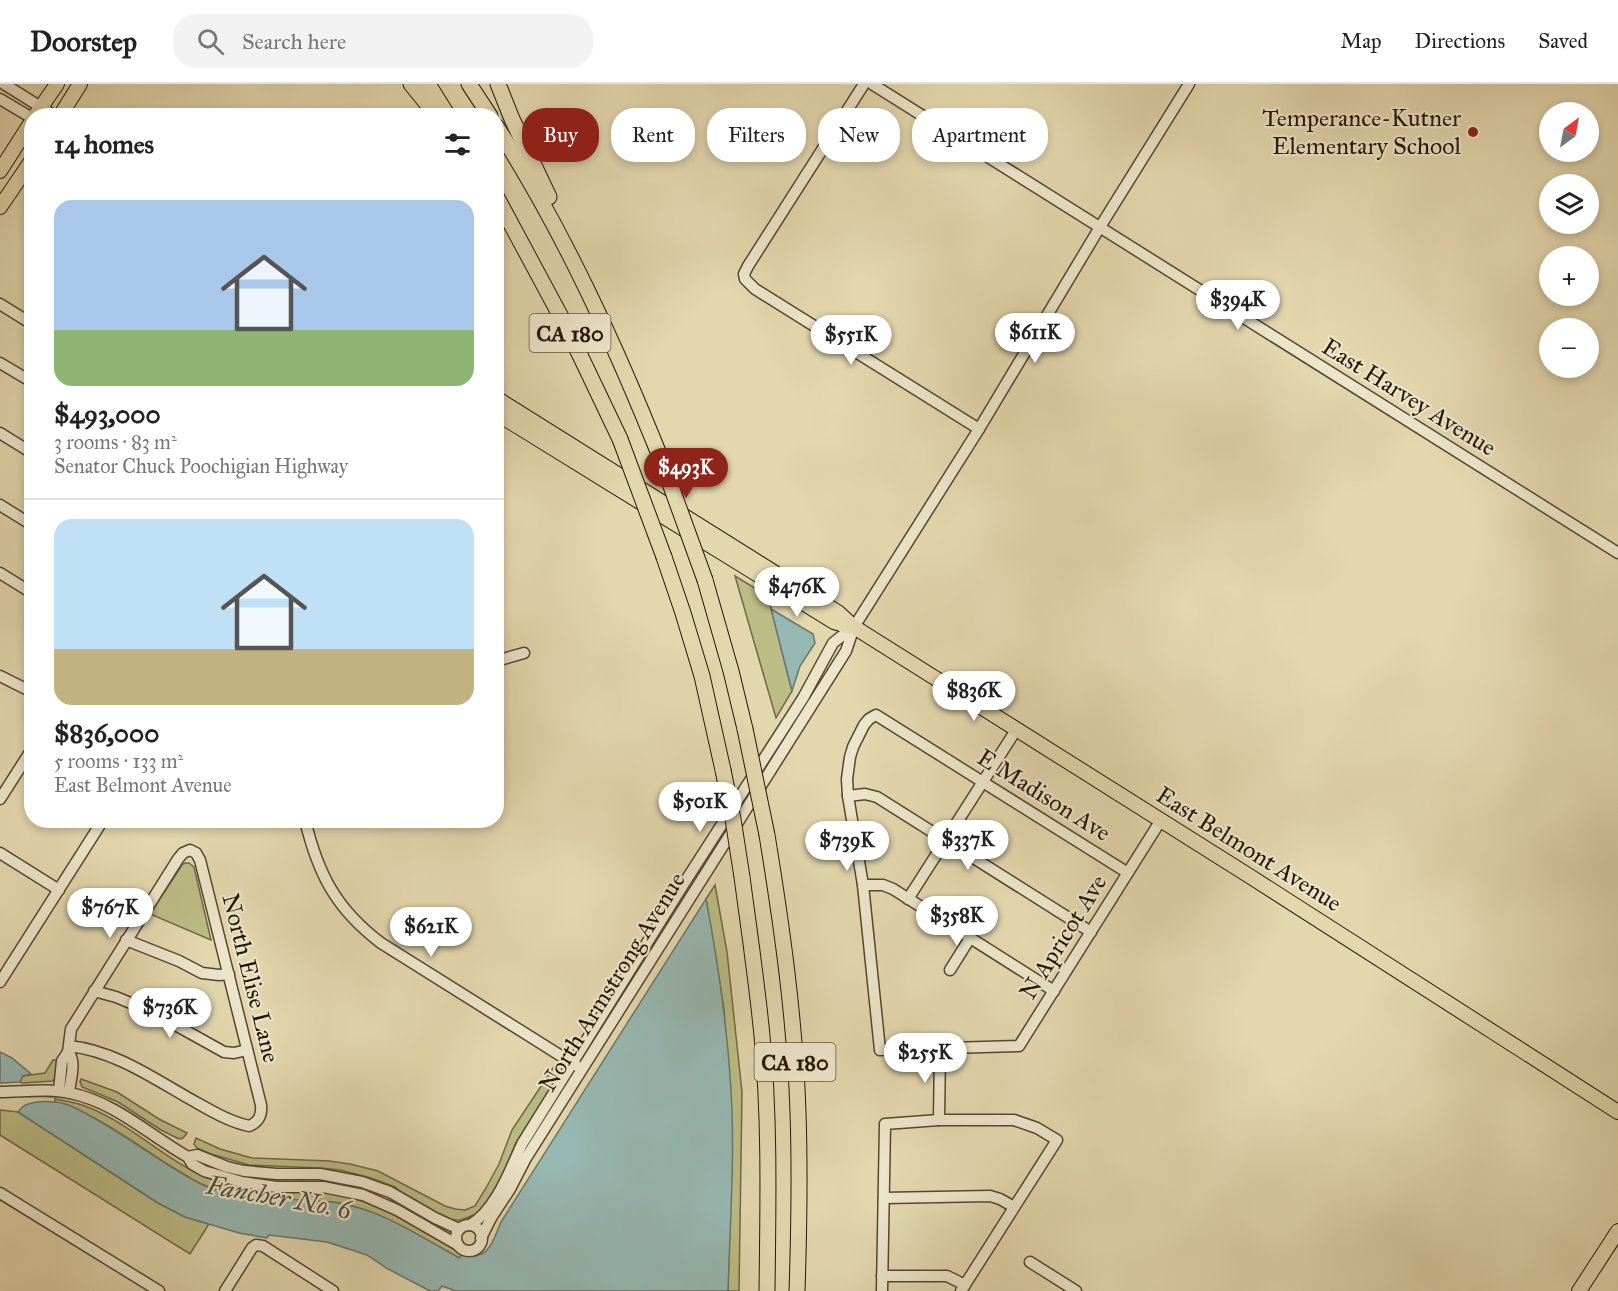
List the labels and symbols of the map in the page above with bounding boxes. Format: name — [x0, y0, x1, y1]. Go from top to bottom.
north arrow — [1539, 102, 1599, 162]
place label: Temperance-Kutner Elementary School — [1262, 103, 1462, 161]
marker: Temperance-Kutner Elementary School — [1466, 125, 1480, 139]
pin: $394K — [1196, 280, 1280, 331]
pin: $611K — [993, 313, 1077, 364]
road number: CA 180 — [530, 314, 610, 352]
pin: $551K — [809, 315, 893, 366]
street label: East Harvey Avenue — [1316, 331, 1502, 463]
pin: $493K — [644, 448, 728, 499]
pin: $476K — [755, 567, 839, 618]
pin: $836K — [932, 671, 1016, 722]
street label: E Madison Ave — [972, 742, 1116, 848]
street label: East Belmont Avenue — [1151, 780, 1347, 918]
pin: $501K — [658, 782, 742, 833]
pin: $337K — [926, 820, 1010, 871]
pin: $739K — [805, 821, 889, 872]
street label: North Armstrong Avenue — [532, 867, 692, 1097]
street label: N Apricot Ave — [1013, 869, 1113, 1005]
pin: $767K — [68, 888, 152, 939]
street label: North Elise Lane — [215, 890, 287, 1066]
pin: $358K — [915, 896, 999, 947]
pin: $621K — [389, 907, 473, 958]
pin: $736K — [128, 988, 212, 1039]
pin: $255K — [883, 1033, 967, 1084]
road number: CA 180 — [754, 1043, 836, 1081]
water label: Fancher No. 6 — [203, 1168, 356, 1226]

